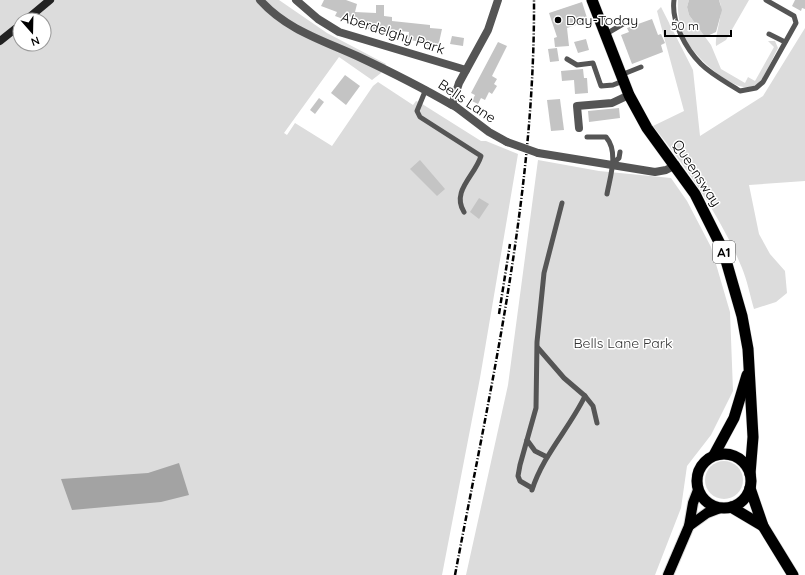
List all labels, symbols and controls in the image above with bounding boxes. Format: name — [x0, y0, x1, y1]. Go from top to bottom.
street label: Aberdelghy Park — [339, 8, 447, 58]
place label: Day-Today — [566, 11, 638, 29]
north arrow — [12, 12, 52, 52]
scale bar — [665, 12, 731, 38]
marker: Day-Today — [553, 15, 563, 25]
text: 50 m — [671, 18, 699, 33]
text: N — [29, 33, 42, 49]
street label: Bells Lane — [435, 75, 499, 127]
street label: Queensway — [669, 136, 725, 210]
road number: A1 — [713, 241, 735, 263]
park label: Bells Lane Park — [573, 334, 673, 352]

